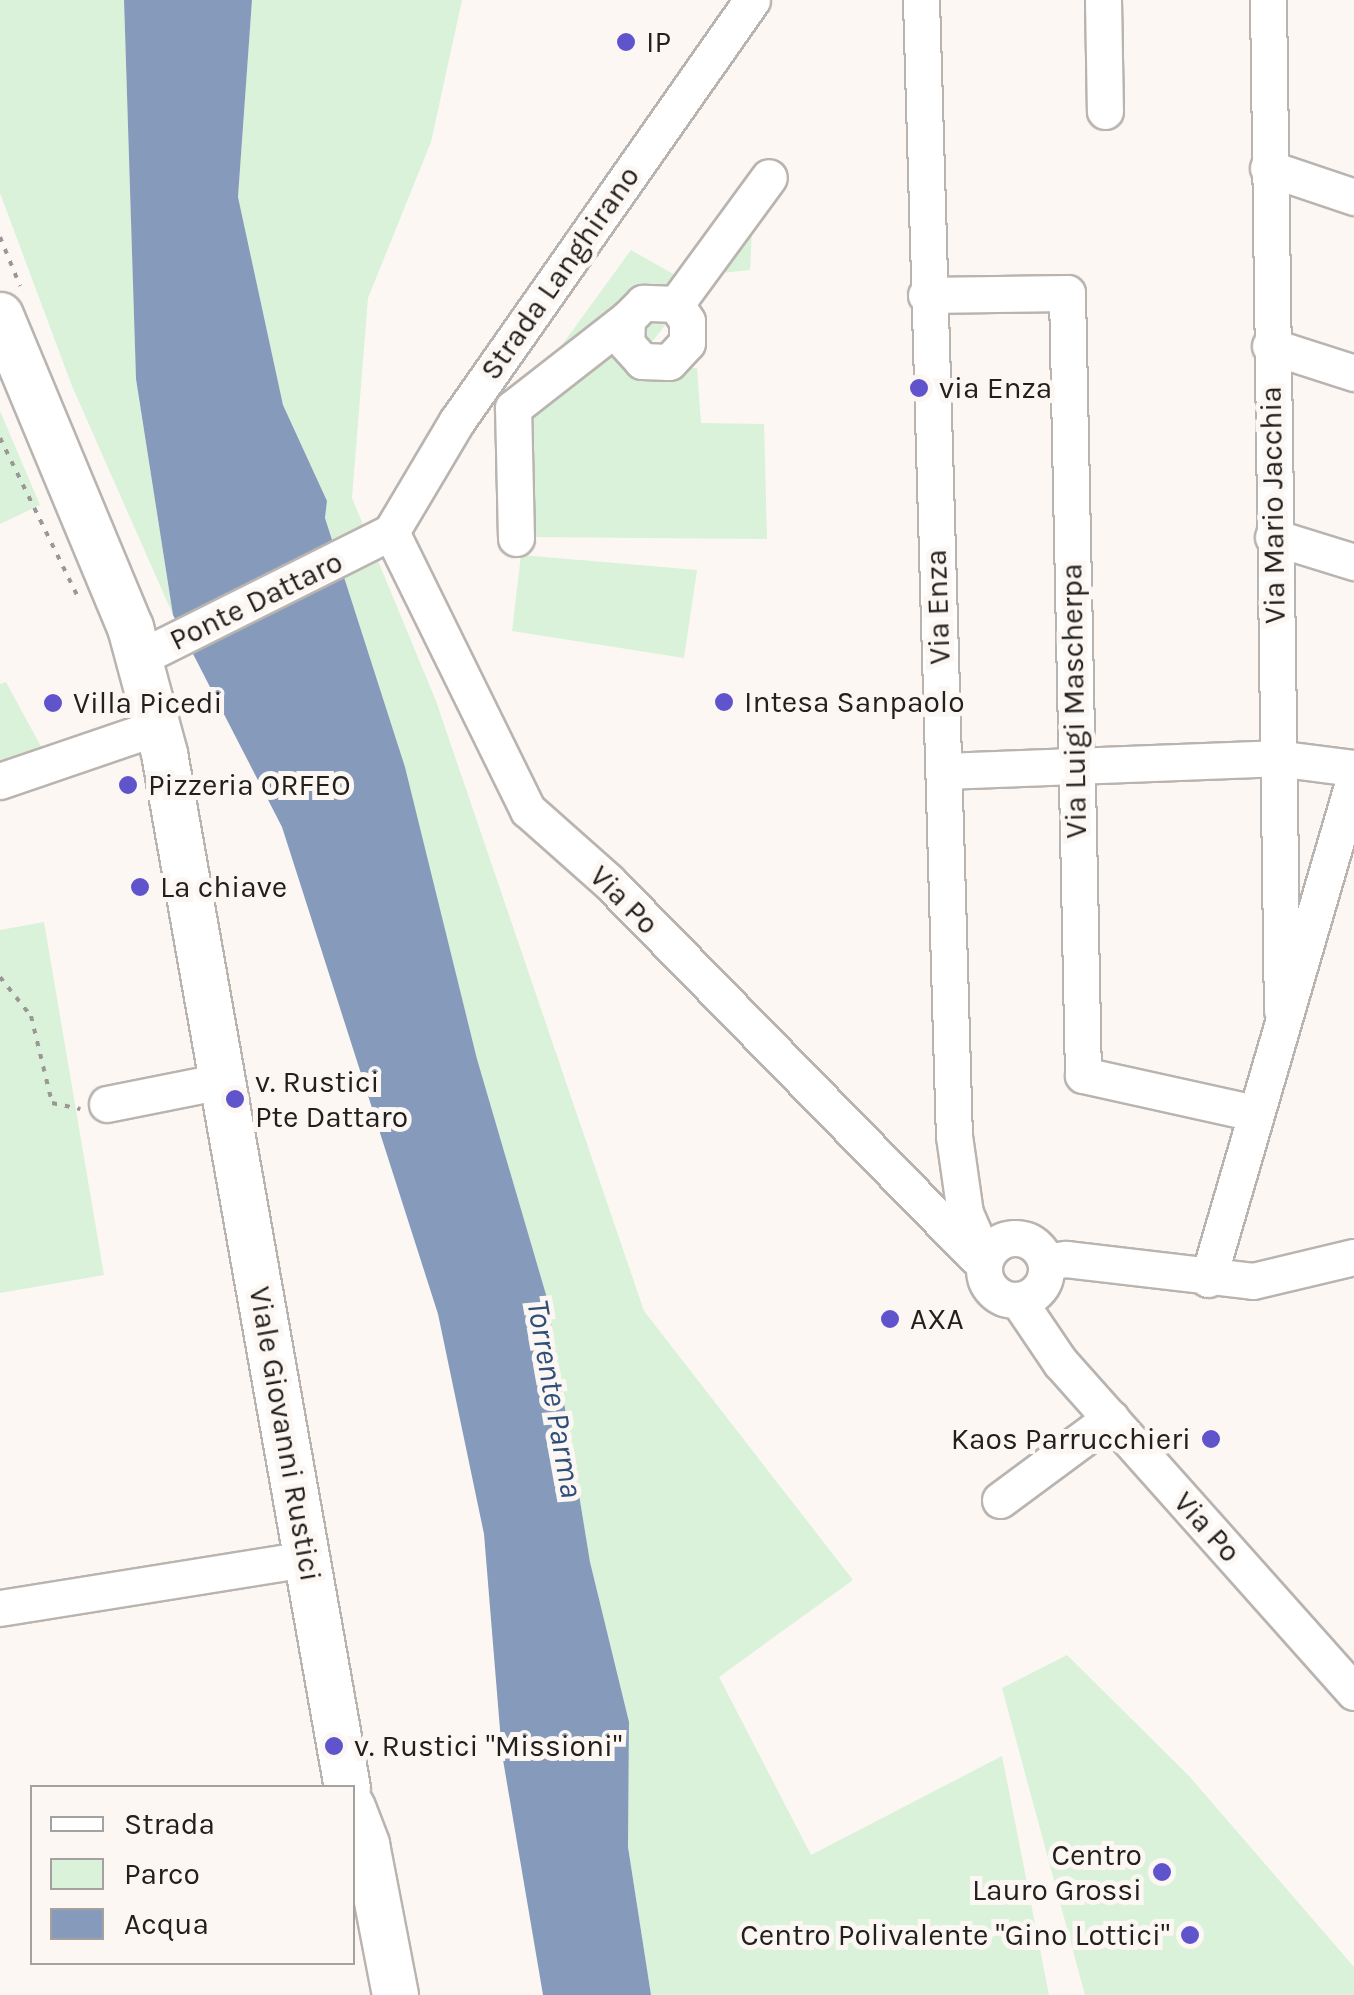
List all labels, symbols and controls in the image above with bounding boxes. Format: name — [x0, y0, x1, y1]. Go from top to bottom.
place label: IP — [646, 24, 671, 60]
marker: IP — [615, 31, 637, 53]
street label: Strada Langhirano — [473, 159, 647, 387]
place label: via Enza — [939, 370, 1052, 406]
marker: via Enza — [908, 377, 930, 399]
street label: Via Mario Jacchia — [1253, 386, 1293, 624]
street label: Ponte Dattaro — [164, 544, 348, 658]
street label: Via Enza — [918, 549, 958, 665]
street label: Via Luigi Mascherpa — [1054, 563, 1094, 839]
place label: Intesa Sanpaolo — [744, 684, 965, 720]
place label: Villa Picedi — [73, 685, 222, 721]
marker: Intesa Sanpaolo — [713, 691, 735, 713]
marker: Villa Picedi — [42, 692, 64, 714]
place label: Pizzeria ORFEO — [148, 767, 351, 803]
marker: Pizzeria ORFEO — [117, 774, 139, 796]
street label: Via Po — [582, 858, 666, 942]
place label: La chiave — [160, 869, 287, 905]
marker: La chiave — [129, 876, 151, 898]
place label: v. Rustici Pte Dattaro — [255, 1064, 408, 1134]
marker: v. Rustici Pte Dattaro — [224, 1088, 246, 1110]
street label: Viale Giovanni Rustici — [241, 1284, 329, 1584]
water label: Torrente Parma — [518, 1297, 590, 1501]
place label: AXA — [910, 1301, 964, 1337]
marker: AXA — [879, 1308, 901, 1330]
place label: Kaos Parrucchieri — [951, 1421, 1191, 1457]
marker: Kaos Parrucchieri — [1200, 1428, 1222, 1450]
street label: Via Po — [1166, 1484, 1248, 1570]
place label: v. Rustici "Missioni" — [354, 1728, 622, 1764]
marker: v. Rustici "Missioni" — [323, 1735, 345, 1757]
legend — [30, 1785, 355, 1965]
text: Strada — [124, 1806, 215, 1842]
place label: Centro Lauro Grossi — [972, 1837, 1142, 1908]
text: Parco — [124, 1856, 200, 1892]
marker: Centro Lauro Grossi — [1151, 1861, 1173, 1883]
text: Acqua — [124, 1906, 209, 1942]
place label: Centro Polivalente "Gino Lottici" — [740, 1917, 1170, 1953]
marker: Centro Polivalente "Gino Lottici" — [1179, 1924, 1201, 1946]

